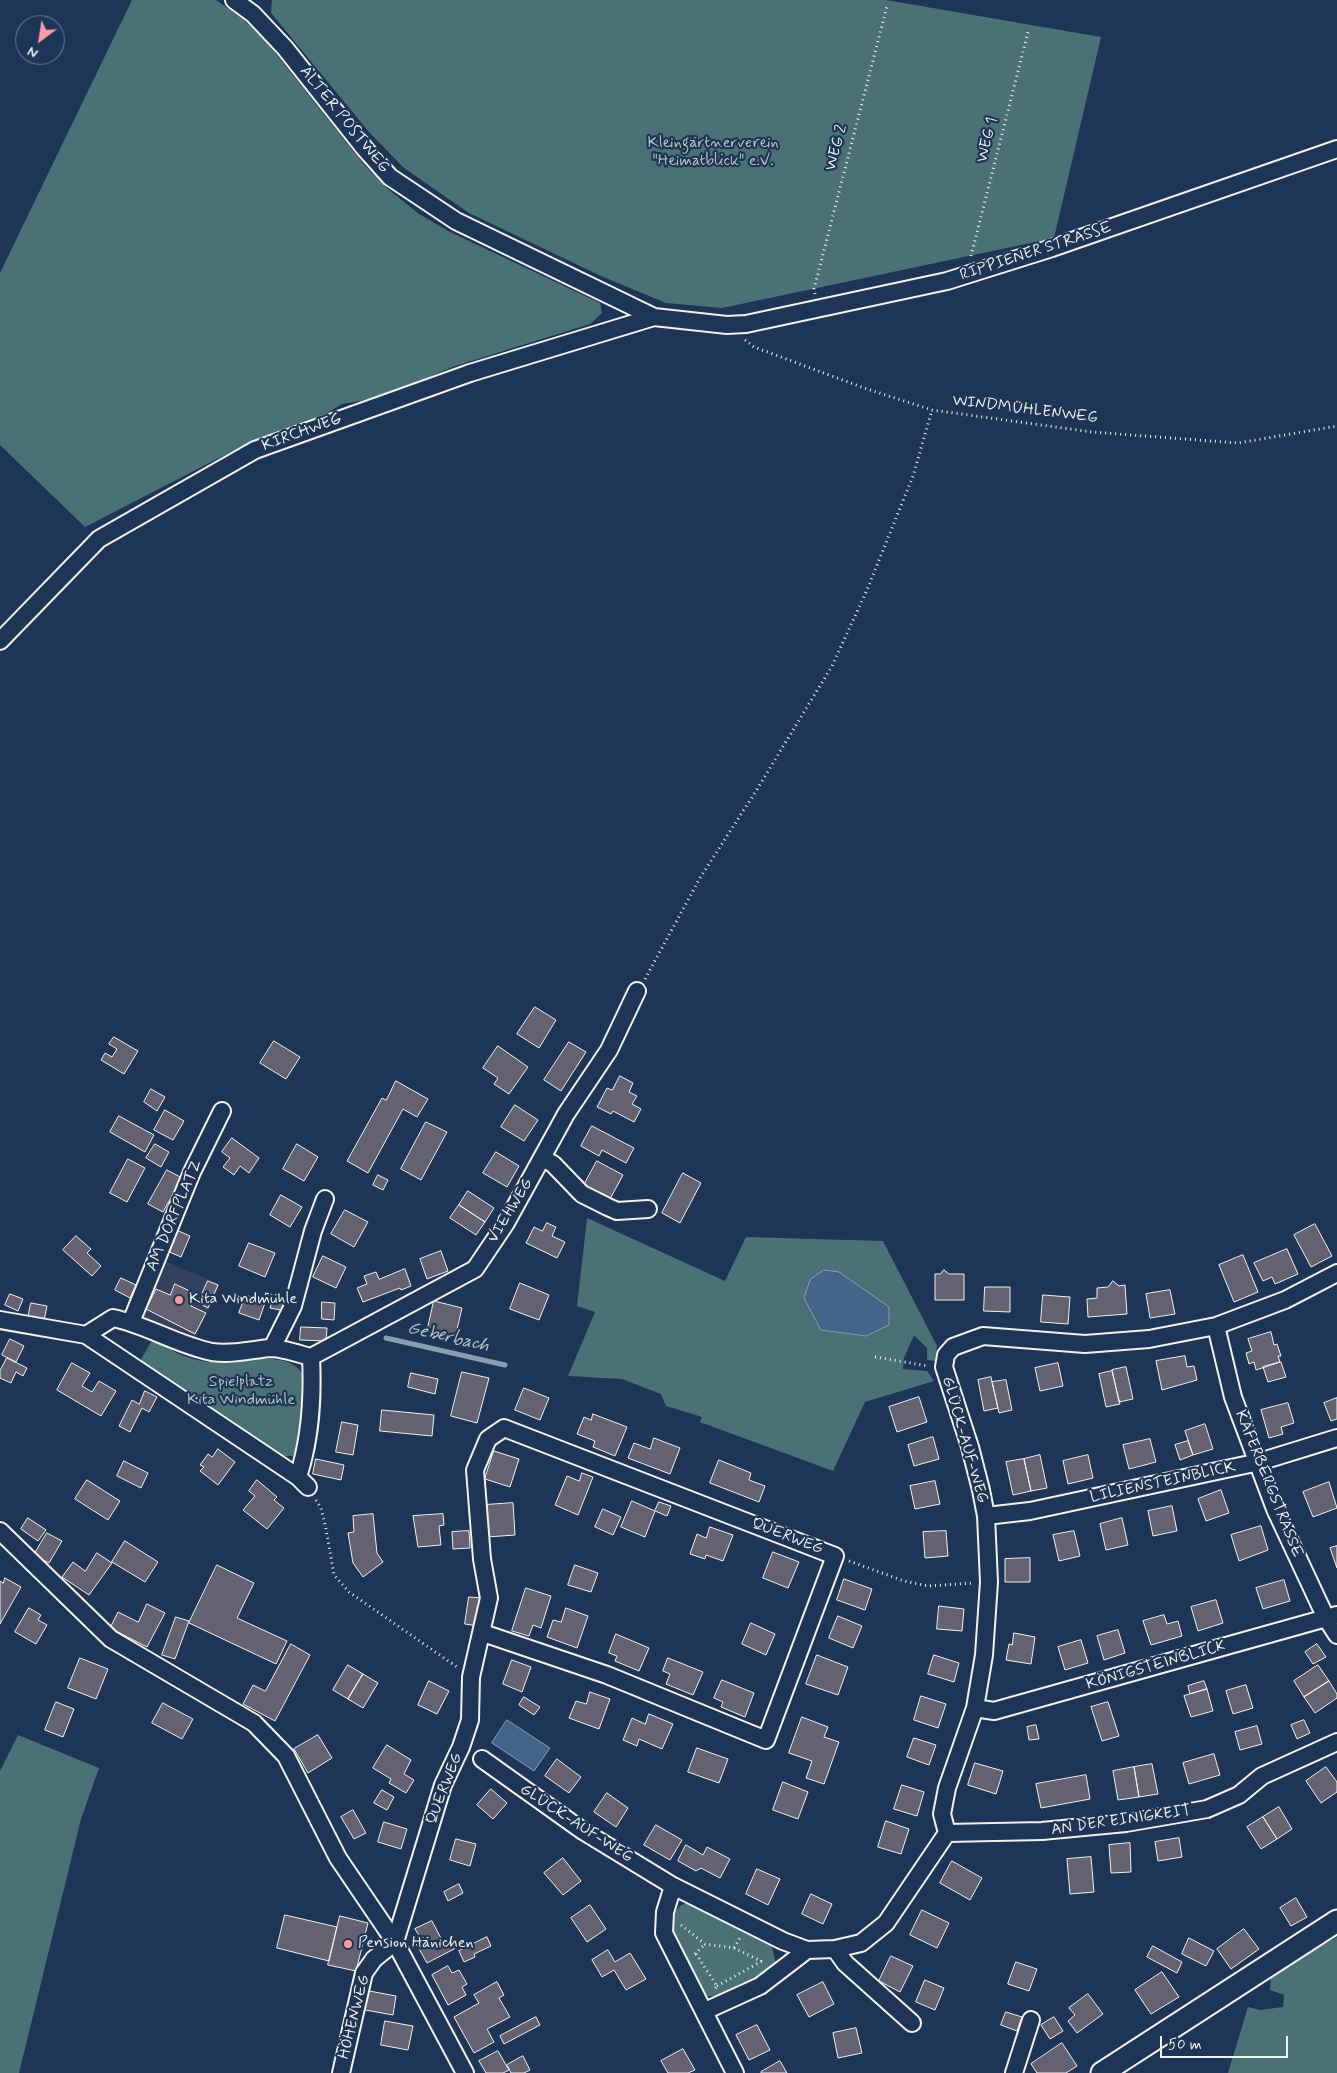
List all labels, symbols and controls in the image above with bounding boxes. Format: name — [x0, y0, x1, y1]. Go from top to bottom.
north arrow — [15, 15, 65, 65]
text: N — [24, 42, 41, 62]
street label: ALTER POSTWEG — [295, 63, 393, 177]
street label: WEG 1 — [973, 115, 1003, 165]
street label: WEG 2 — [822, 123, 852, 173]
park label: Kleingärtnerverein "Heimatblick" e.V. — [647, 134, 779, 172]
street label: RIPPIENER STRASSE — [958, 218, 1114, 286]
street label: WINDMÜHLENWEG — [951, 392, 1099, 428]
street label: KIRCHWEG — [260, 410, 344, 456]
street label: AM DORFPLATZ — [143, 1158, 207, 1274]
street label: VIEHWEG — [484, 1175, 538, 1247]
place label: Kita Windmühle — [189, 1290, 297, 1310]
marker: Kita Windmühle — [173, 1294, 185, 1306]
water label: Geberbach — [405, 1318, 491, 1358]
park label: Spielplatz Kita Windmühle — [187, 1373, 295, 1411]
street label: GLÜCK-AUF-WEG — [937, 1374, 991, 1506]
street label: KÄFERBERGSTRASSE — [1230, 1408, 1306, 1560]
street label: LILIENSTEINBLICK — [1088, 1458, 1238, 1508]
street label: QUERWEG — [748, 1515, 826, 1559]
street label: KÖNIGSTEINBLICK — [1084, 1637, 1228, 1695]
street label: QUERWEG — [423, 1750, 467, 1828]
street label: GLÜCK-AUF-WEG — [516, 1780, 636, 1868]
street label: AN DER EINIGKEIT — [1050, 1802, 1192, 1840]
place label: Pension Hänichen — [358, 1934, 474, 1954]
marker: Pension Hänichen — [342, 1938, 354, 1950]
street label: HÖHENWEG — [335, 1973, 375, 2061]
scale bar — [1162, 2026, 1290, 2058]
text: 50 m — [1168, 2035, 1202, 2055]

